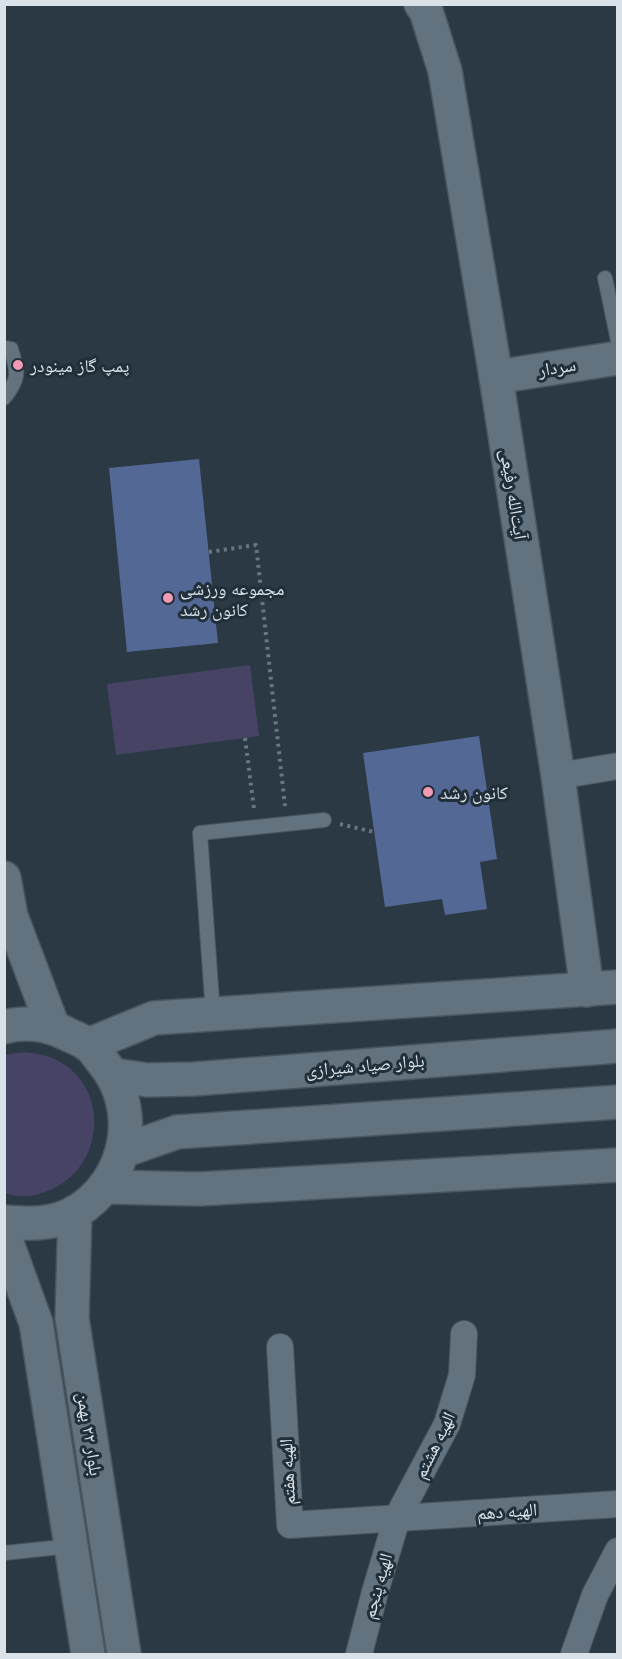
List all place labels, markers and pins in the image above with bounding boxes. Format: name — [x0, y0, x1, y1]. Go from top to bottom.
place label: پمپ گاز مینودر — [29, 354, 129, 377]
marker: پمپ گاز مینودر — [11, 358, 25, 372]
place label: مجموعه ورزشی کانون رشد — [180, 577, 285, 621]
marker: مجموعه ورزشی کانون رشد — [161, 591, 175, 605]
place label: کانون رشد — [440, 781, 508, 804]
marker: کانون رشد — [421, 785, 435, 799]

